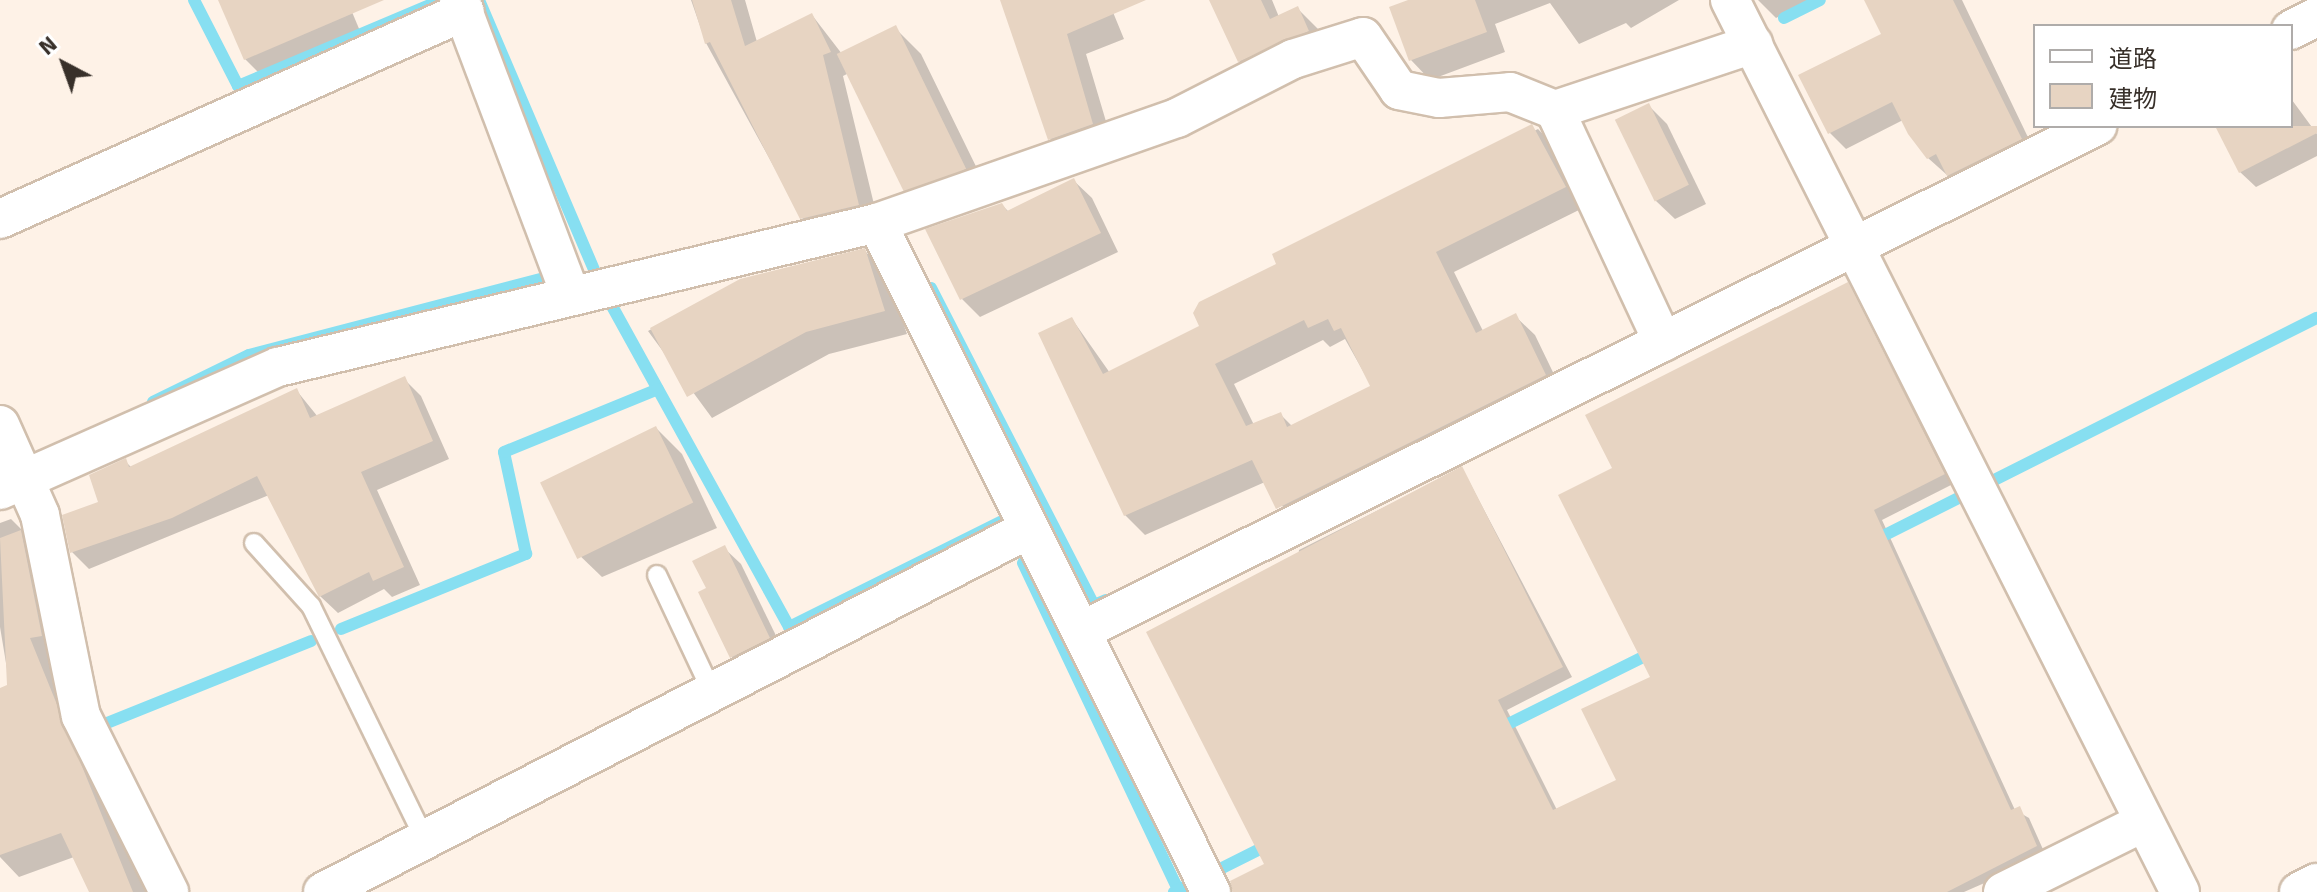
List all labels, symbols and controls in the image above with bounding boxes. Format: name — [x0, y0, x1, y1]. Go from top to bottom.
north arrow — [24, 24, 104, 104]
legend — [2033, 24, 2293, 128]
text: N — [33, 30, 63, 61]
text: 道路 — [2109, 44, 2157, 74]
text: 建物 — [2109, 84, 2157, 114]

